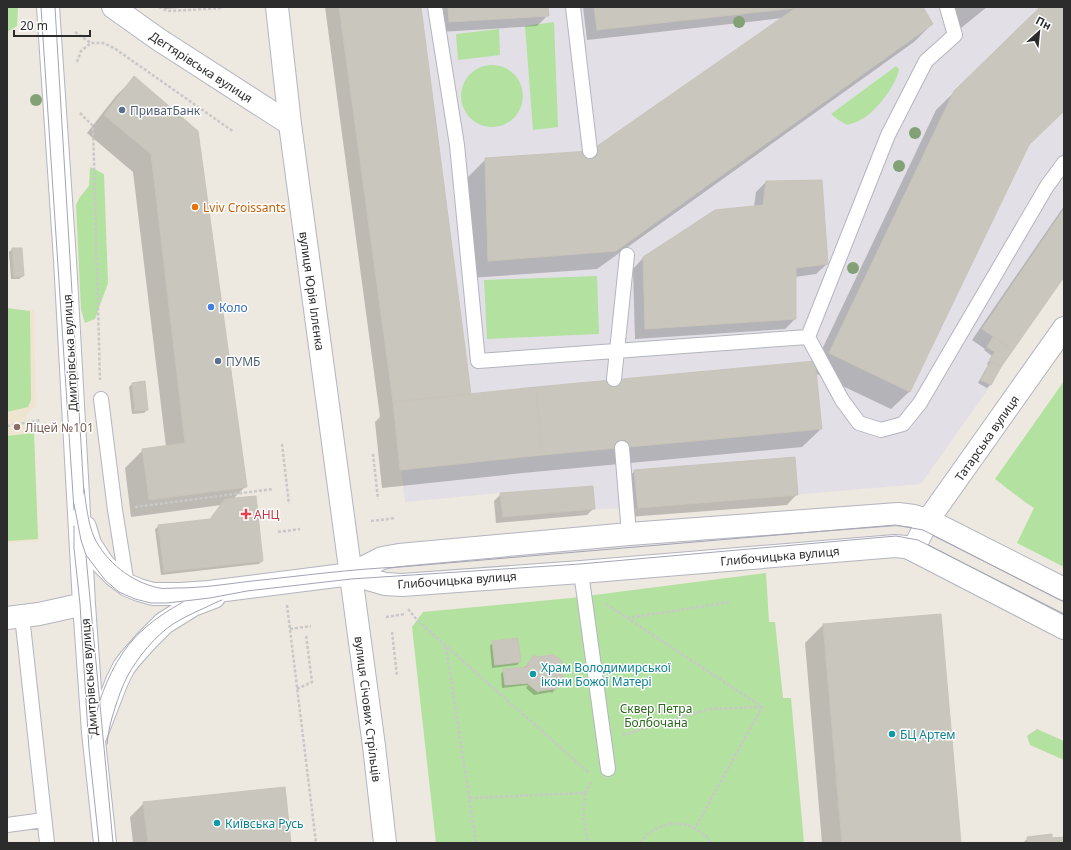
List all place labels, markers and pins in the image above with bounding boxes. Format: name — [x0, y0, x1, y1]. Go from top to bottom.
place label: ПриватБанк — [130, 102, 201, 119]
marker: ПриватБанк — [117, 105, 127, 115]
place label: Lviv Croissants — [203, 199, 286, 216]
marker: Lviv Croissants — [190, 202, 200, 212]
place label: Коло — [219, 299, 248, 316]
marker: Коло — [206, 302, 216, 312]
place label: ПУМБ — [226, 353, 260, 370]
marker: ПУМБ — [213, 356, 223, 366]
place label: Ліцей №101 — [25, 419, 94, 436]
marker: Ліцей №101 — [12, 422, 22, 432]
place label: АНЦ — [254, 506, 280, 523]
marker: АНЦ — [241, 509, 251, 519]
place label: Храм Володимирської ікони Божої Матері — [541, 659, 671, 690]
marker: Храм Володимирської ікони Божої Матері — [528, 669, 538, 679]
place label: БЦ Артем — [900, 726, 956, 743]
marker: БЦ Артем — [887, 729, 897, 739]
place label: Київська Русь — [225, 815, 304, 832]
marker: Київська Русь — [212, 818, 222, 828]

